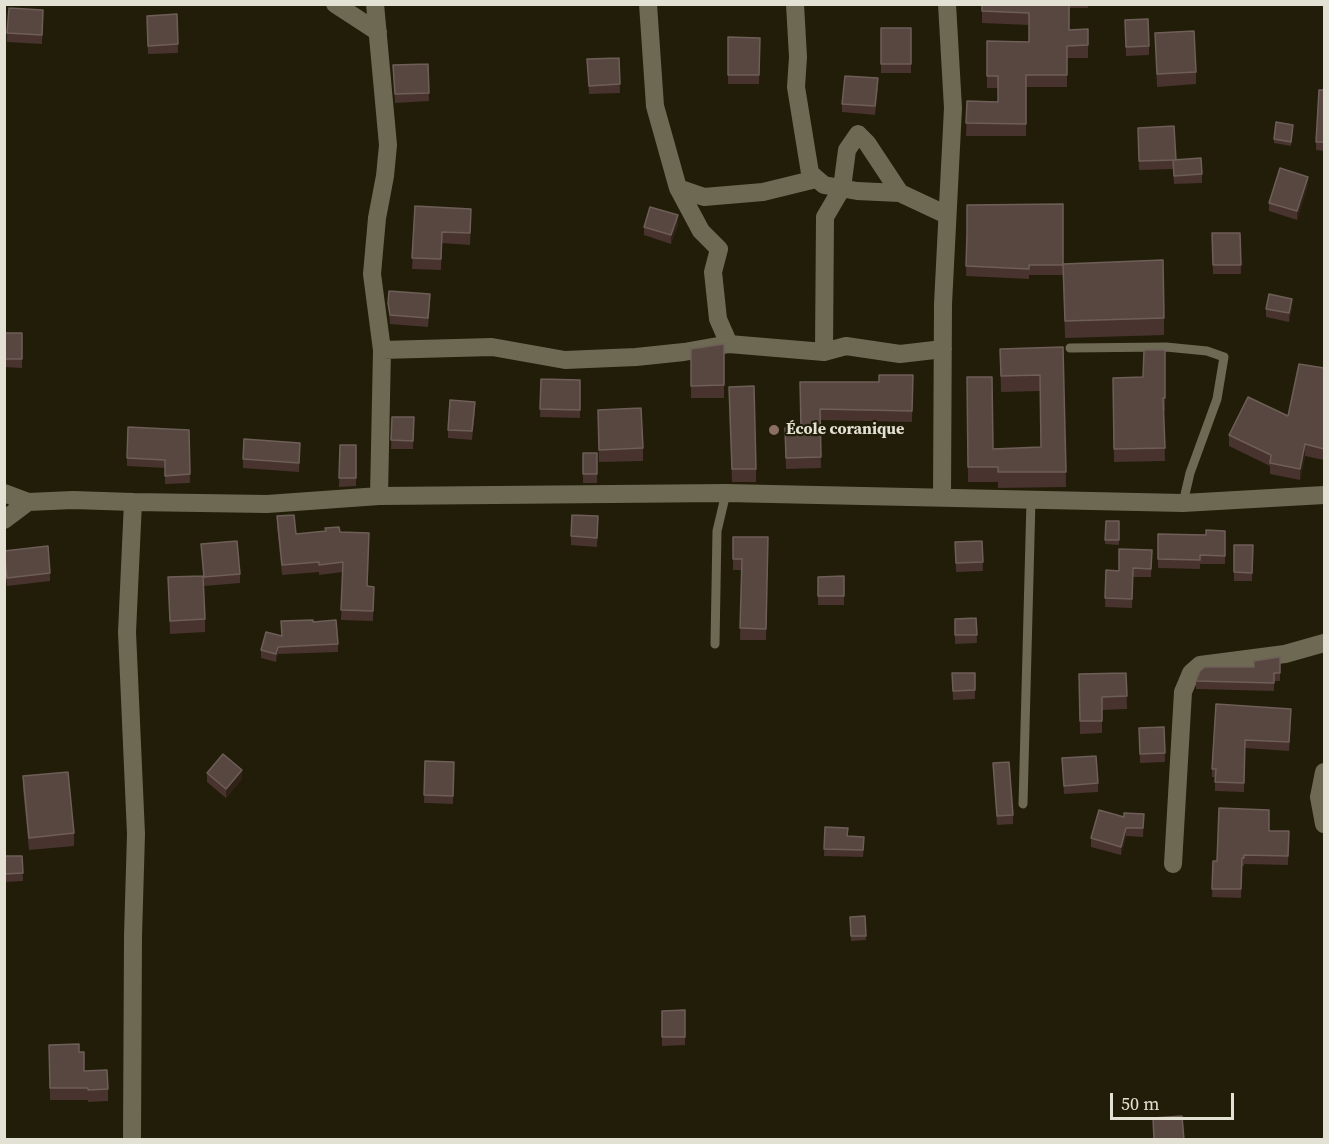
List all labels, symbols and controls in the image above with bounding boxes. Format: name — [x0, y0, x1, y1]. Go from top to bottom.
place label: École coranique — [786, 420, 904, 440]
marker: École coranique — [767, 423, 781, 437]
scale bar — [1113, 1081, 1238, 1119]
text: 50 m — [1121, 1091, 1159, 1116]

